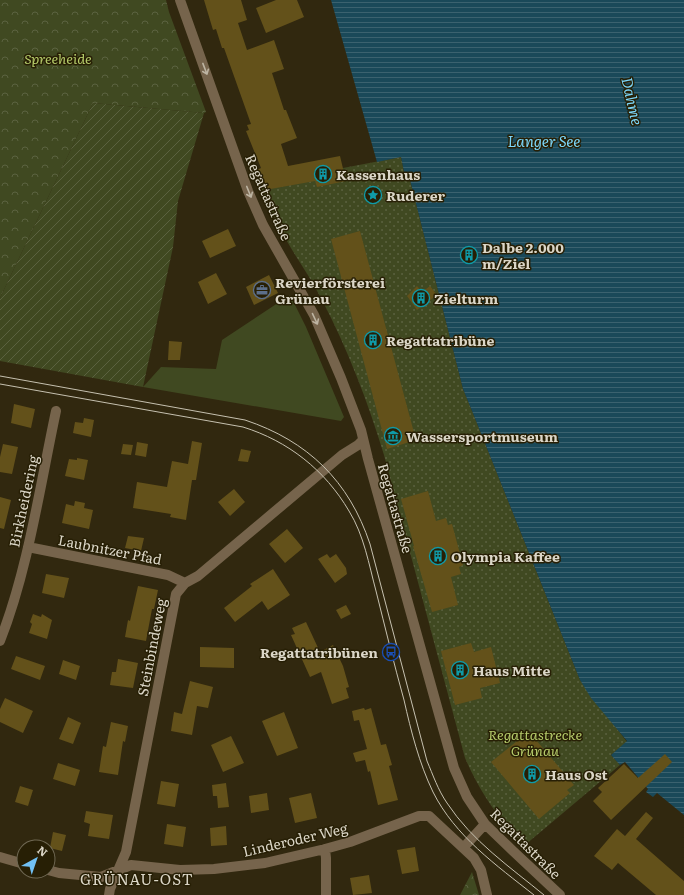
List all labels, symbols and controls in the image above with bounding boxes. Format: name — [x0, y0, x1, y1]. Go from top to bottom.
park label: Spreeheide — [24, 48, 92, 68]
one-way arrow — [201, 63, 209, 75]
water label: Dahme — [616, 75, 650, 127]
water label: Langer See — [508, 129, 580, 152]
street label: Regattastraße — [241, 151, 297, 243]
building icon: Kassenhaus — [313, 164, 333, 184]
place label: Kassenhaus — [336, 164, 420, 184]
one-way arrow — [246, 185, 253, 197]
place icon: Ruderer — [363, 185, 383, 205]
place label: Ruderer — [386, 185, 445, 205]
place label: Dalbe 2.000 m/Ziel — [482, 237, 564, 273]
building icon: Dalbe 2.000 m/Ziel — [459, 245, 479, 265]
place label: Revierförsterei Grünau — [275, 272, 385, 308]
office icon: Revierförsterei Grünau — [252, 280, 272, 300]
building icon: Zielturm — [411, 288, 431, 308]
place label: Zielturm — [434, 288, 498, 308]
one-way arrow — [312, 313, 320, 325]
building icon: Regattatribüne — [363, 330, 383, 350]
place label: Regattatribüne — [386, 330, 494, 350]
museum icon: Wassersportmuseum — [383, 426, 403, 446]
place label: Wassersportmuseum — [406, 426, 558, 446]
street label: Birkheidering — [3, 453, 43, 549]
street label: Regattastraße — [374, 461, 418, 555]
street label: Laubnitzer Pfad — [56, 529, 164, 569]
building icon: Olympia Kaffee — [428, 546, 448, 566]
place label: Olympia Kaffee — [451, 546, 560, 566]
street label: Steinbindeweg — [132, 596, 170, 698]
place label: Regattatribünen — [260, 642, 378, 662]
bus stop icon: Regattatribünen — [381, 642, 401, 662]
building icon: Haus Mitte — [450, 660, 470, 680]
place label: Haus Mitte — [473, 660, 550, 680]
park label: Regattastrecke Grünau — [488, 724, 582, 760]
building icon: Haus Ost — [522, 764, 542, 784]
place label: Haus Ost — [545, 764, 609, 784]
street label: Regattastraße — [486, 803, 566, 883]
street label: Linderoder Weg — [241, 817, 350, 861]
north arrow — [16, 839, 56, 879]
text: N — [34, 841, 52, 860]
district label: GRÜNAU-OST — [80, 867, 194, 890]

